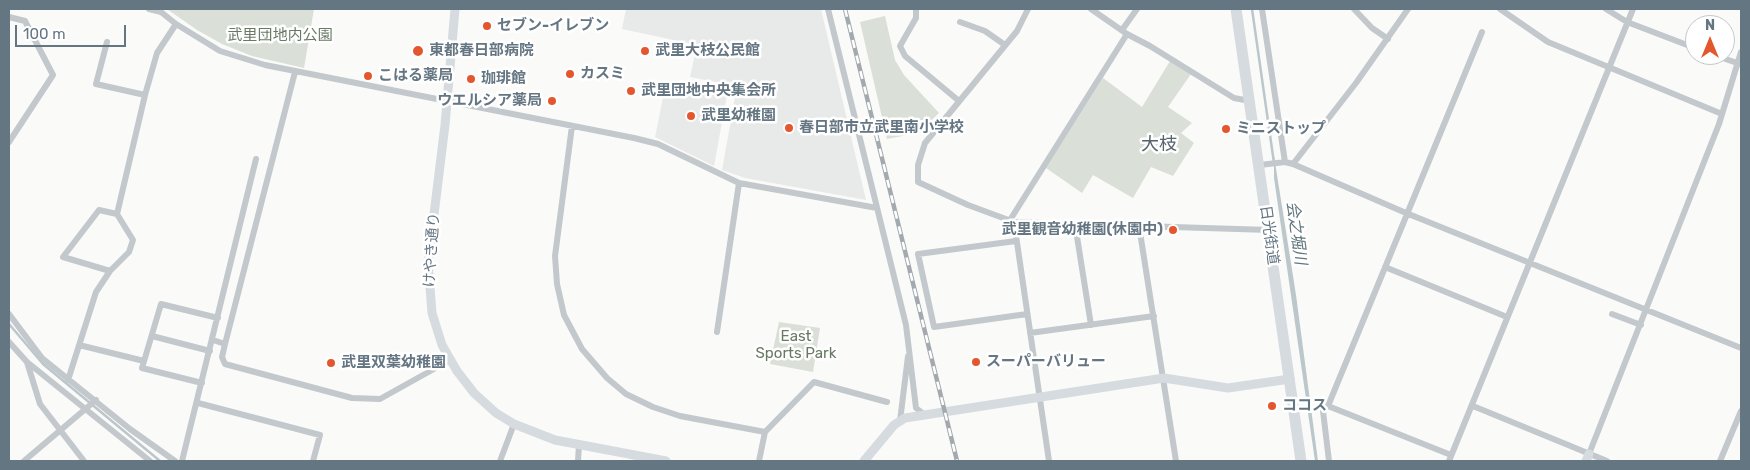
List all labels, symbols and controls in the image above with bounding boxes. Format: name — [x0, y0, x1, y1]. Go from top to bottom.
scale bar — [18, 15, 129, 47]
north arrow — [1685, 15, 1735, 65]
place label: セブン-イレブン — [497, 17, 609, 35]
text: N — [1705, 17, 1715, 34]
marker: セブン-イレブン — [481, 20, 493, 32]
text: 100 m — [23, 25, 65, 43]
park label: 武里団地内公園 — [228, 27, 332, 45]
place label: 東都春日部病院 — [429, 42, 534, 60]
place label: 武里大枝公民館 — [655, 42, 760, 60]
marker: 東都春日部病院 — [411, 44, 425, 58]
marker: 武里大枝公民館 — [639, 45, 651, 57]
place label: カスミ — [580, 65, 625, 83]
place label: こはる薬局 — [378, 67, 453, 85]
marker: カスミ — [564, 68, 576, 80]
marker: こはる薬局 — [362, 70, 374, 82]
place label: 珈琲館 — [481, 70, 526, 88]
marker: 珈琲館 — [465, 73, 477, 85]
place label: 武里団地中央集会所 — [641, 82, 776, 100]
marker: 武里団地中央集会所 — [625, 85, 637, 97]
place label: ウエルシア薬局 — [437, 92, 542, 110]
marker: ウエルシア薬局 — [546, 95, 558, 107]
place label: 武里幼稚園 — [701, 107, 776, 125]
marker: 武里幼稚園 — [685, 110, 697, 122]
place label: 春日部市立武里南小学校 — [799, 119, 964, 137]
place label: ミニストップ — [1236, 120, 1326, 138]
marker: 春日部市立武里南小学校 — [783, 122, 795, 134]
marker: ミニストップ — [1220, 123, 1232, 135]
district label: 大枝 — [1141, 134, 1177, 156]
water label: 会之堀川 — [1282, 200, 1310, 266]
street label: 日光街道 — [1256, 204, 1282, 266]
street label: けやき通り — [420, 212, 444, 288]
place label: 武里観音幼稚園(休園中) — [1001, 221, 1163, 239]
marker: 武里観音幼稚園(休園中) — [1167, 224, 1179, 236]
park label: East Sports Park — [756, 328, 836, 363]
place label: スーパーバリュー — [986, 353, 1106, 371]
place label: 武里双葉幼稚園 — [341, 354, 446, 372]
marker: スーパーバリュー — [970, 356, 982, 368]
marker: 武里双葉幼稚園 — [325, 357, 337, 369]
place label: ココス — [1282, 397, 1327, 415]
marker: ココス — [1266, 400, 1278, 412]

